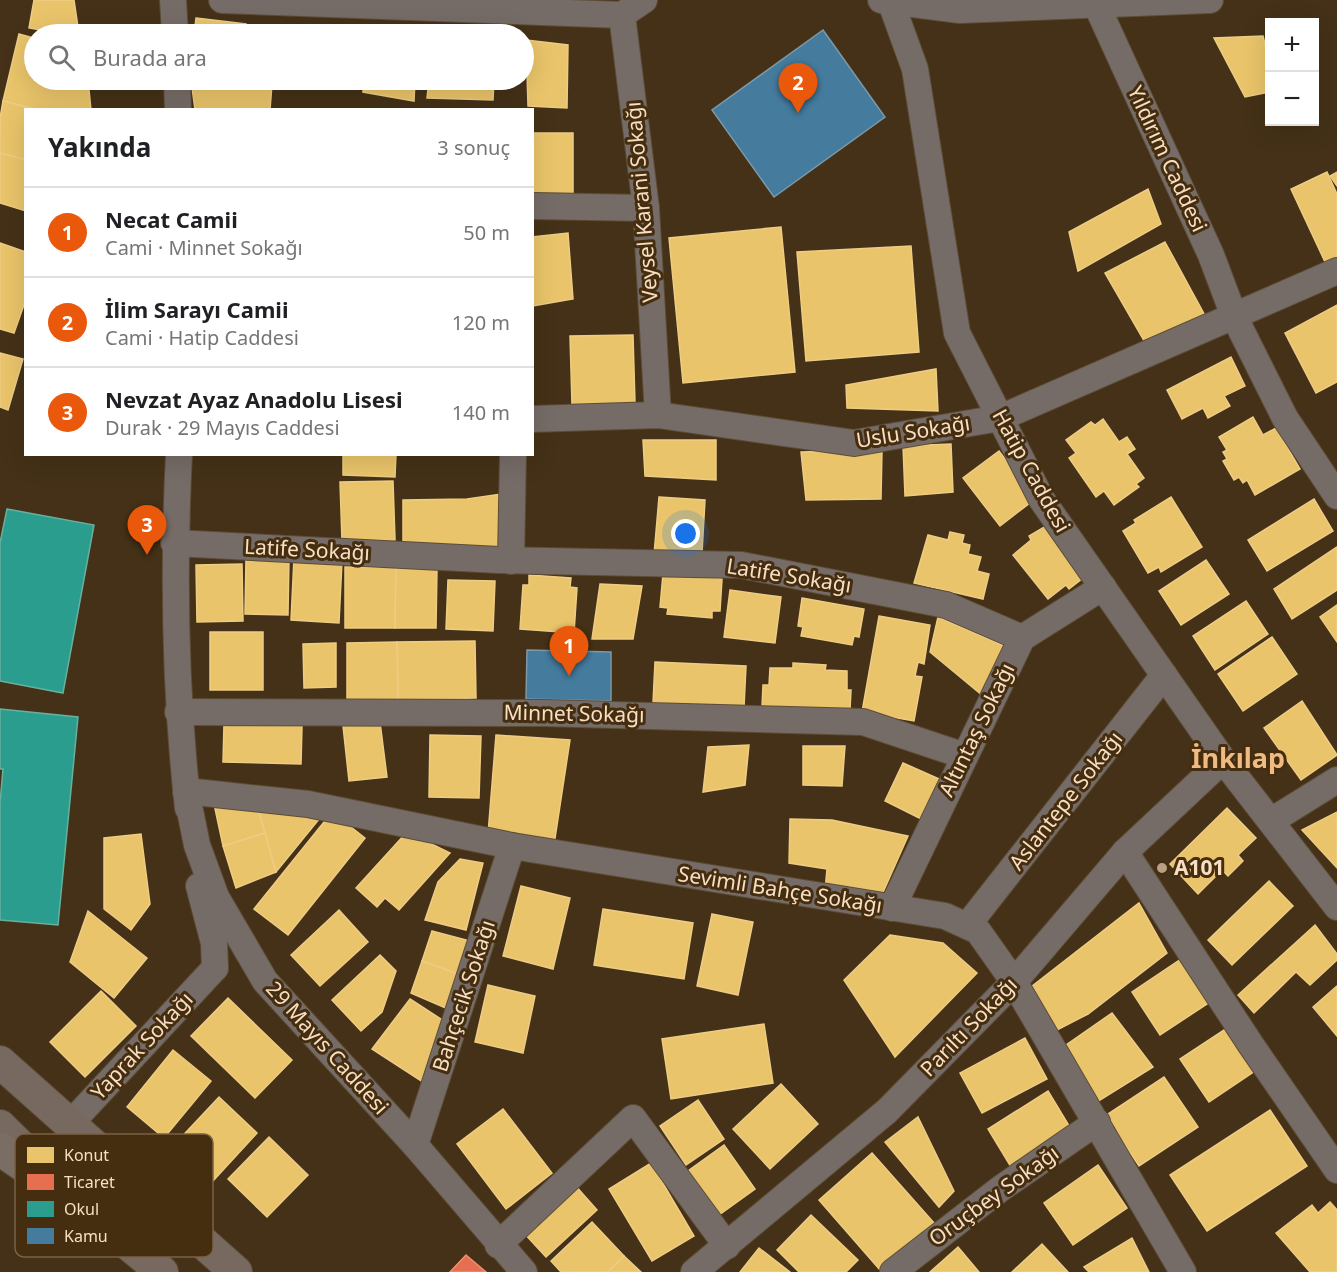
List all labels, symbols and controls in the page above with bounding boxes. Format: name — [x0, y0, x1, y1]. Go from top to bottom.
map controls — [1265, 18, 1319, 126]
button: + — [1265, 18, 1319, 72]
search box — [24, 24, 534, 90]
icon: search — [45, 41, 78, 74]
text: Burada ara — [93, 42, 207, 72]
pin: 2 — [778, 63, 818, 113]
button: − — [1265, 72, 1319, 126]
street label: Yıldırım Caddesi — [1122, 81, 1214, 236]
street label: Veysel Karani Sokağı — [618, 101, 664, 304]
text: Yakında — [48, 129, 151, 165]
text: 3 sonuç — [437, 134, 510, 161]
text: Necat Camii — [105, 204, 238, 234]
text: 1 — [62, 219, 73, 246]
text: 50 m — [463, 219, 510, 246]
text: Cami · Minnet Sokağı — [105, 234, 303, 261]
text: İlim Sarayı Camii — [105, 294, 289, 324]
text: 2 — [62, 309, 73, 336]
text: 120 m — [452, 309, 510, 336]
text: Cami · Hatip Caddesi — [105, 324, 299, 351]
text: Nevzat Ayaz Anadolu Lisesi — [105, 384, 403, 414]
text: 3 — [62, 399, 73, 426]
text: 140 m — [452, 399, 510, 426]
street label: Hatip Caddesi — [986, 404, 1077, 537]
street label: Uslu Sokağı — [854, 408, 972, 454]
text: Durak · 29 Mayıs Caddesi — [105, 414, 340, 441]
pin: 3 — [128, 506, 166, 555]
your location — [671, 519, 700, 548]
street label: Latife Sokağı — [243, 532, 371, 566]
street label: Latife Sokağı — [725, 551, 854, 599]
pin: 1 — [550, 626, 588, 676]
street label: Altıntaş Sokağı — [932, 658, 1021, 801]
street label: Minnet Sokağı — [503, 698, 645, 728]
street label: Aslantepe Sokağı — [1002, 725, 1128, 876]
district label: İnkılap — [1191, 739, 1285, 776]
place label: A101 — [1174, 853, 1225, 881]
street label: Sevimli Bahçe Sokağı — [676, 859, 884, 919]
marker: A101 — [1155, 861, 1169, 875]
street label: Bahçecik Sokağı — [425, 916, 501, 1075]
street label: Parıltı Sokağı — [914, 971, 1023, 1082]
street label: 29 Mayıs Caddesi — [260, 975, 395, 1120]
street label: Yaprak Sokağı — [84, 985, 199, 1105]
legend — [15, 1134, 213, 1257]
street label: Oruçbey Sokağı — [923, 1139, 1064, 1252]
text: Konut — [64, 1144, 109, 1166]
text: Ticaret — [64, 1171, 115, 1193]
text: Okul — [64, 1198, 99, 1220]
text: Kamu — [64, 1225, 108, 1247]

